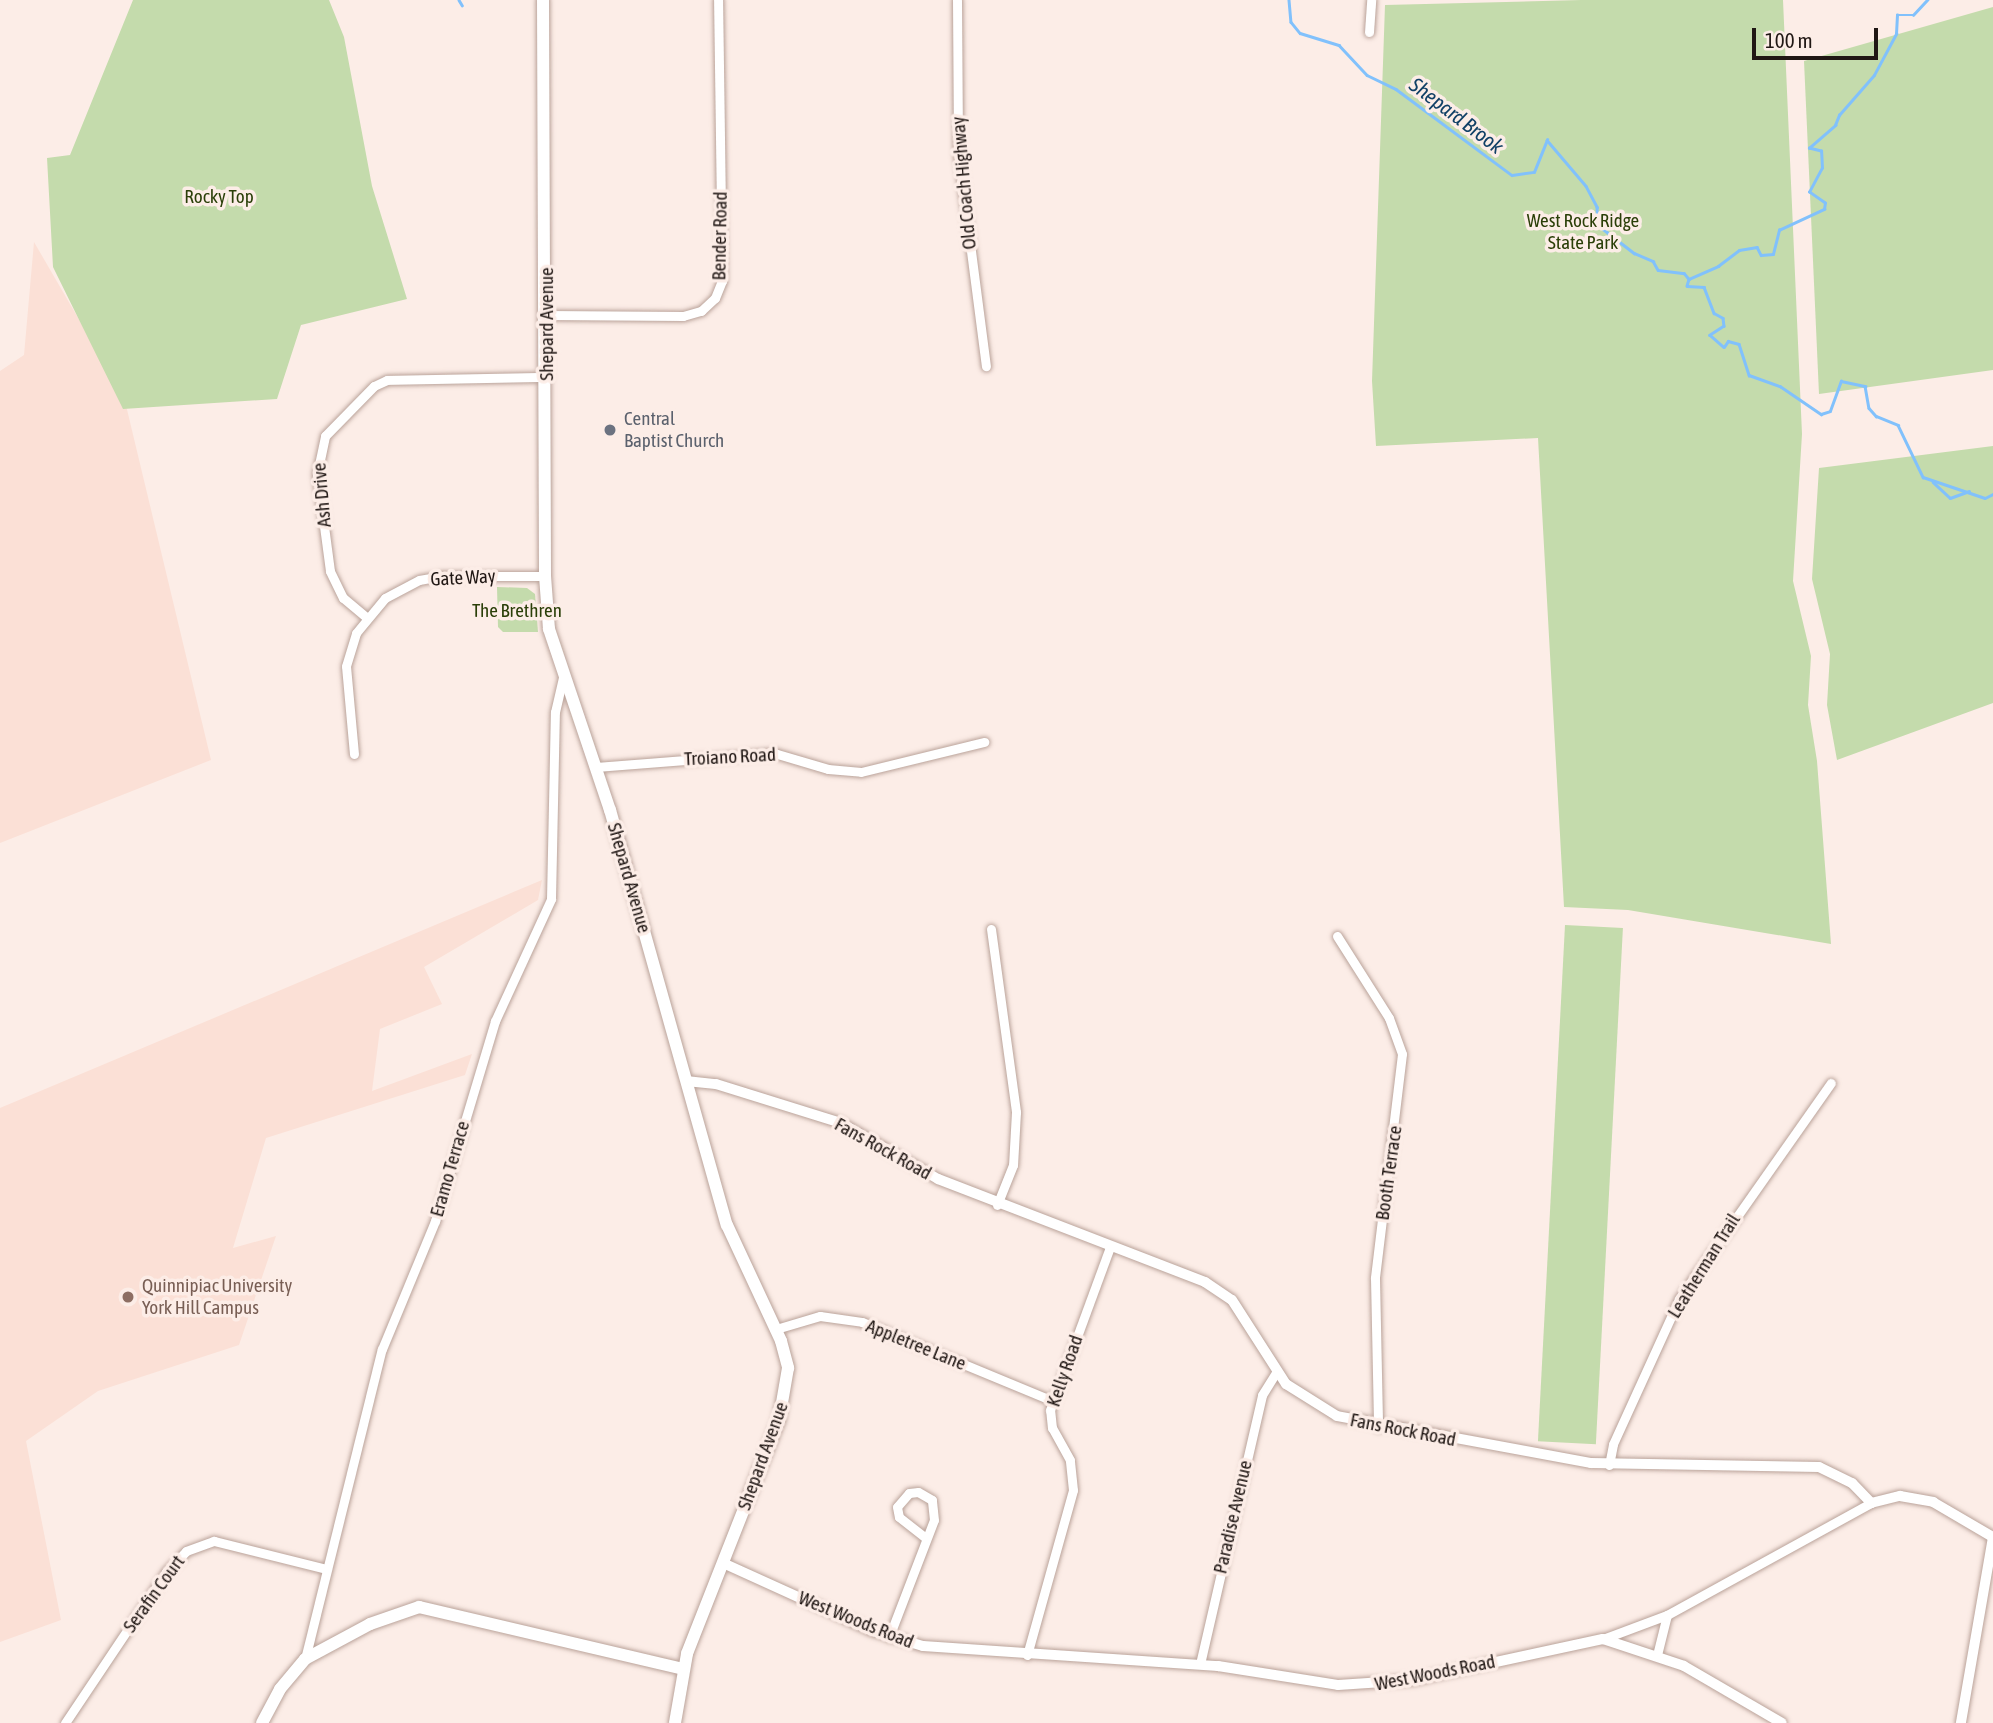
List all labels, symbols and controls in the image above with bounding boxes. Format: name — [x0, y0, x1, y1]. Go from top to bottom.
scale bar — [1755, 14, 1881, 58]
text: 100 m — [1765, 28, 1813, 52]
water label: Shepard Brook — [1405, 71, 1509, 159]
street label: Old Coach Highway — [947, 116, 981, 250]
park label: Rocky Top — [184, 186, 254, 208]
street label: Bender Road — [708, 191, 732, 281]
park label: West Rock Ridge State Park — [1527, 210, 1639, 254]
street label: Shepard Avenue — [536, 267, 558, 381]
place label: Central Baptist Church — [624, 408, 724, 452]
marker: Central Baptist Church — [602, 422, 618, 438]
street label: Ash Drive — [308, 462, 336, 528]
street label: Gate Way — [430, 565, 496, 591]
park label: The Brethren — [472, 600, 562, 622]
street label: Troiano Road — [683, 743, 777, 771]
street label: Shepard Avenue — [602, 820, 656, 936]
street label: Fans Rock Road — [831, 1113, 935, 1185]
street label: Eramo Terrace — [425, 1119, 475, 1219]
street label: Booth Terrace — [1371, 1124, 1407, 1222]
street label: Leatherman Trail — [1663, 1210, 1745, 1322]
place label: Quinnipiac University York Hill Campus — [142, 1275, 292, 1319]
marker: Quinnipiac University York Hill Campus — [120, 1289, 136, 1305]
street label: Appletree Lane — [863, 1315, 969, 1375]
street label: Kelly Road — [1042, 1332, 1088, 1410]
street label: Shepard Avenue — [733, 1399, 793, 1513]
street label: Fans Rock Road — [1348, 1409, 1458, 1451]
street label: Paradise Avenue — [1209, 1458, 1257, 1576]
street label: Serafin Court — [118, 1551, 190, 1637]
street label: West Woods Road — [795, 1587, 917, 1653]
street label: West Woods Road — [1373, 1650, 1497, 1696]

